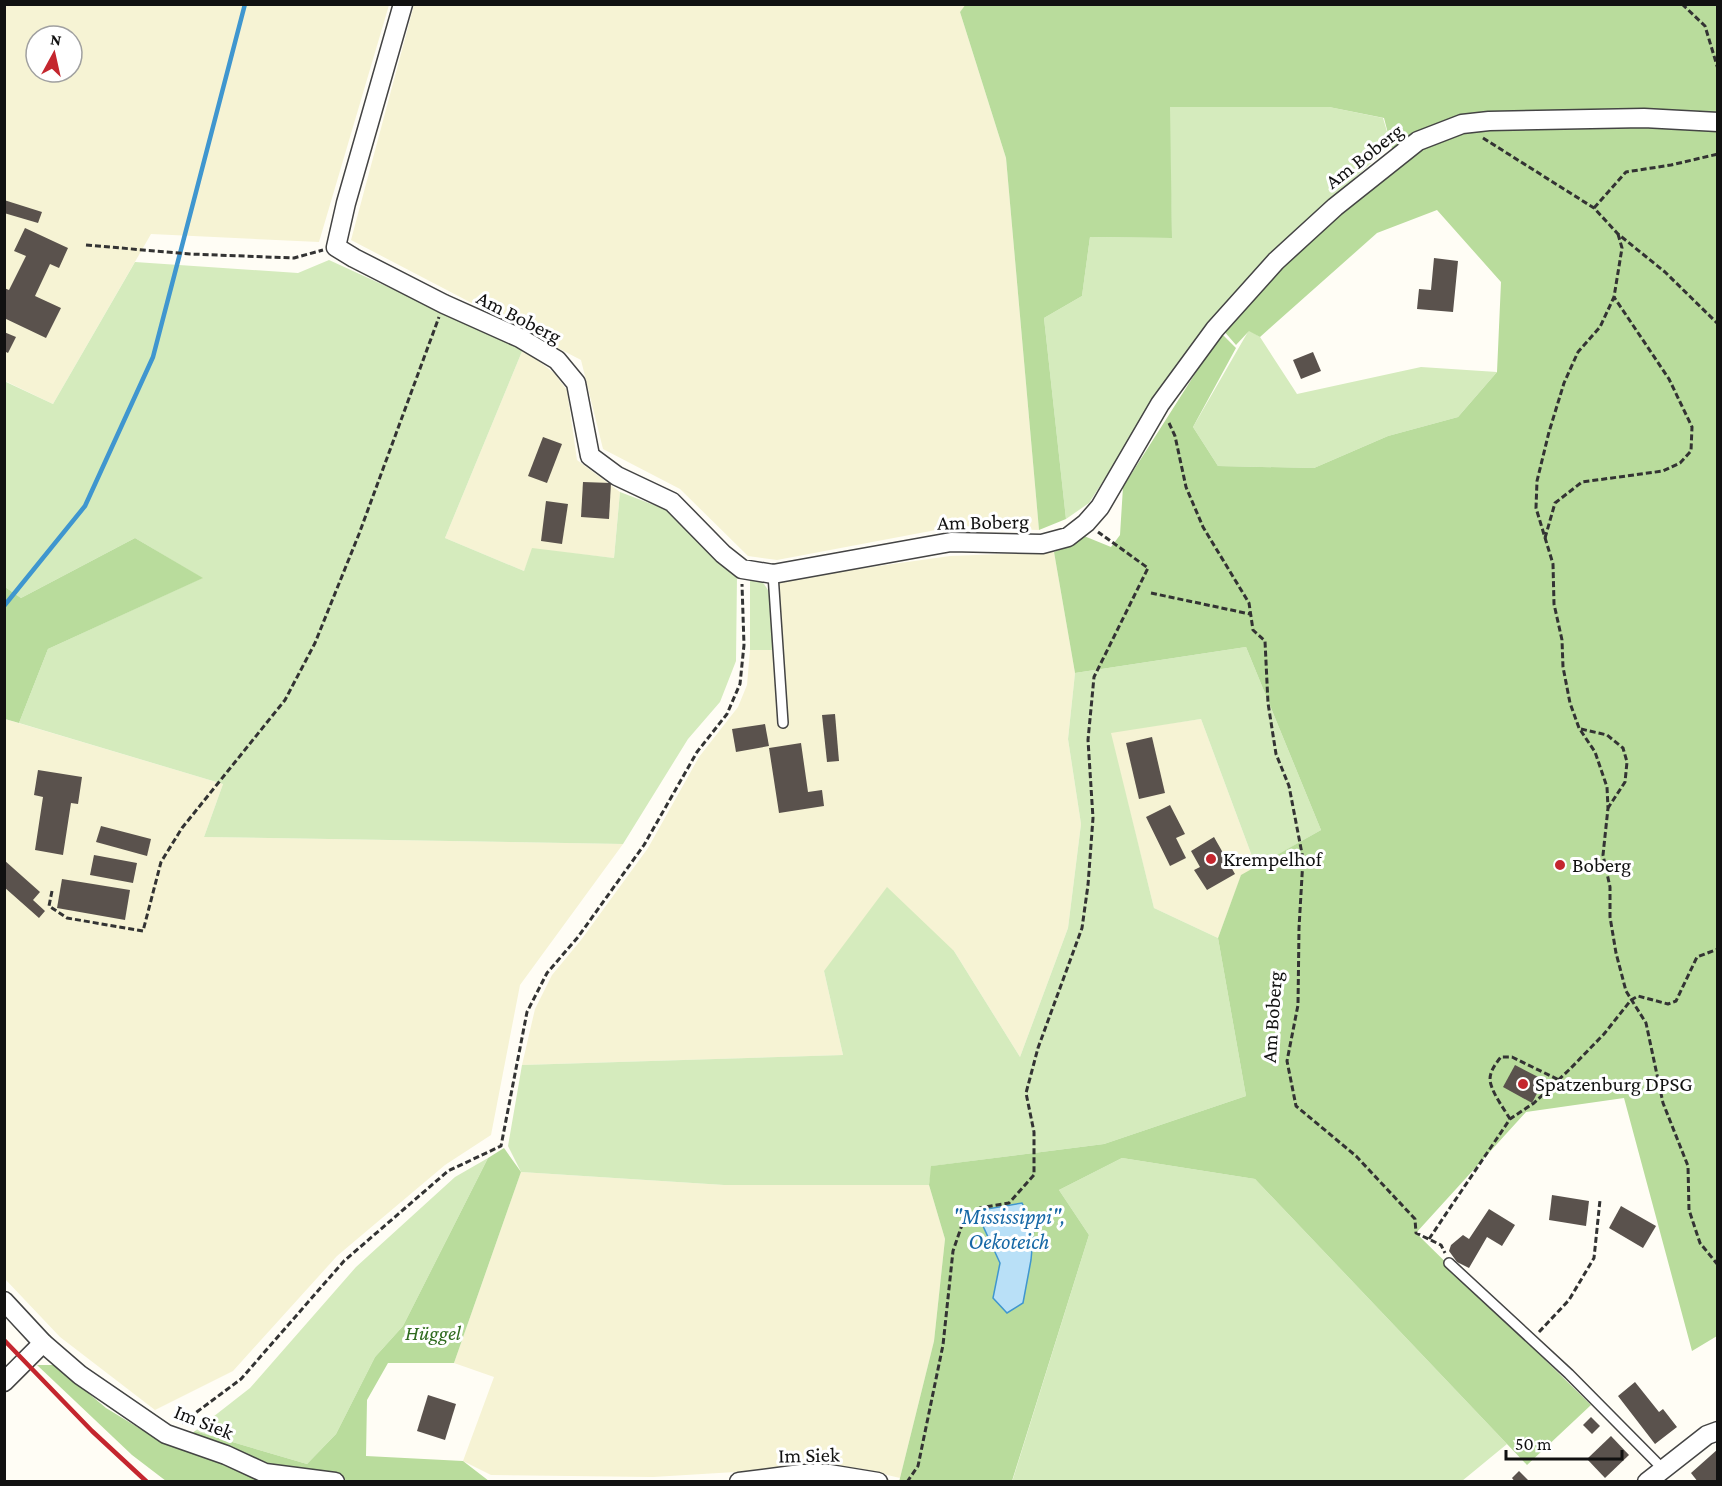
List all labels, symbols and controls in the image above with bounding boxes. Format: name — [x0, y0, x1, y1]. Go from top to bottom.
north arrow — [24, 24, 84, 84]
text: N — [49, 30, 63, 49]
street label: Am Boberg — [1320, 118, 1408, 194]
street label: Am Boberg — [473, 285, 565, 349]
street label: Am Boberg — [937, 509, 1029, 535]
place label: Krempelhof — [1223, 847, 1324, 871]
marker: Krempelhof — [1204, 852, 1218, 866]
place label: Boberg — [1572, 853, 1631, 877]
marker: Boberg — [1553, 858, 1567, 872]
street label: Am Boberg — [1257, 970, 1287, 1064]
place label: Spatzenburg DPSG — [1535, 1072, 1693, 1096]
marker: Spatzenburg DPSG — [1516, 1077, 1530, 1091]
water label: "Mississippi", Oekoteich — [953, 1204, 1065, 1254]
park label: Hüggel — [405, 1321, 462, 1345]
street label: Im Siek — [171, 1399, 237, 1445]
scale bar — [1506, 1423, 1622, 1461]
text: 50 m — [1515, 1434, 1552, 1454]
street label: Im Siek — [778, 1442, 840, 1468]

